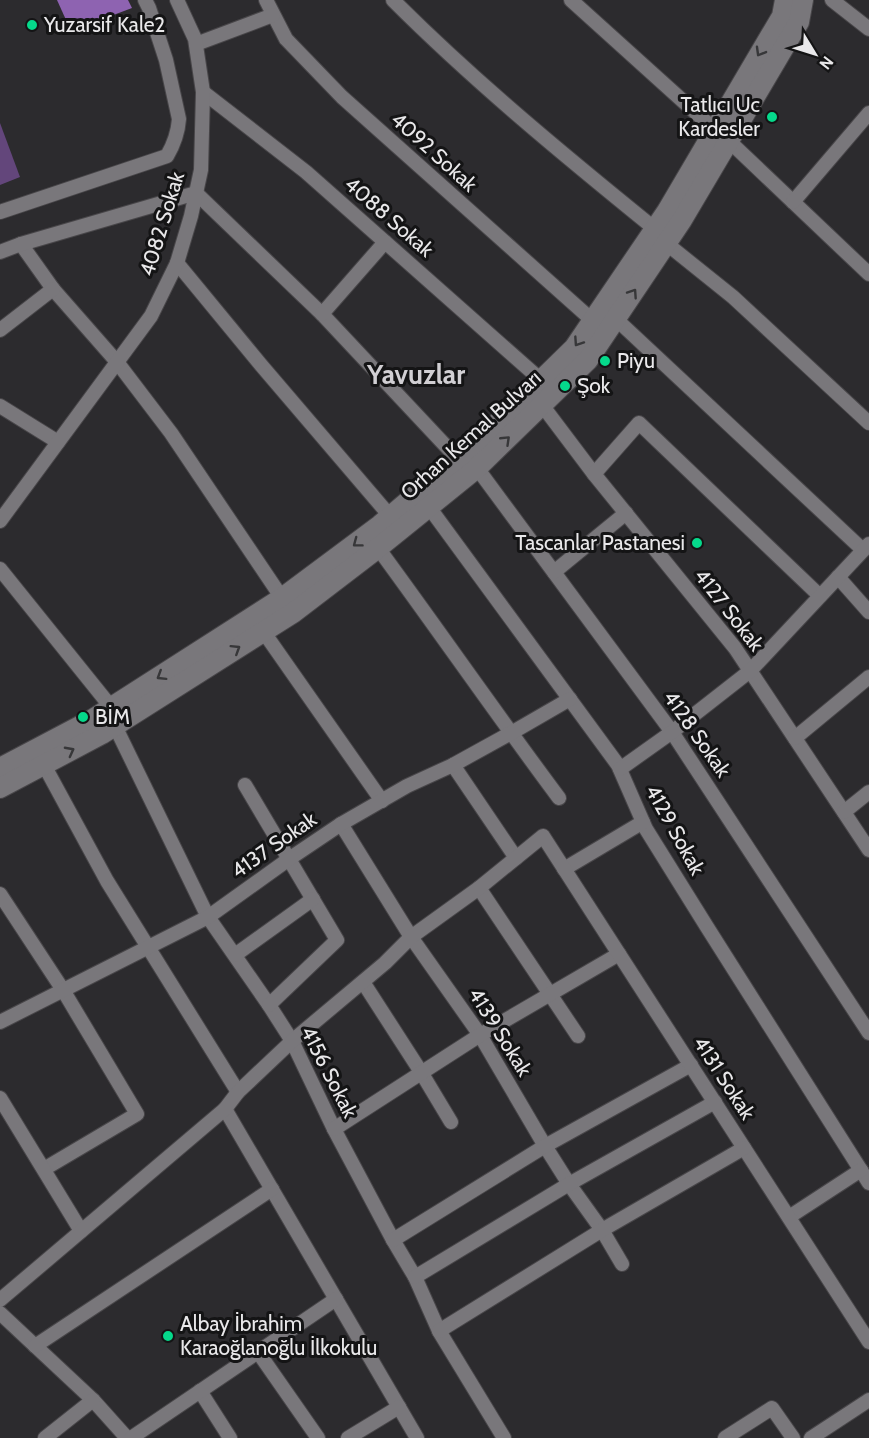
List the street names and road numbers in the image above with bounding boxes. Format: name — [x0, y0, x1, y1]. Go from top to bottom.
street label: 4092 Sokak — [386, 107, 483, 197]
street label: 4082 Sokak — [134, 168, 189, 279]
street label: 4088 Sokak — [340, 171, 439, 262]
street label: Orhan Kemal Bulvarı — [395, 365, 546, 504]
street label: 4127 Sokak — [689, 563, 770, 656]
street label: 4128 Sokak — [658, 686, 737, 782]
street label: 4129 Sokak — [640, 780, 711, 880]
street label: 4137 Sokak — [226, 806, 322, 883]
street label: 4139 Sokak — [463, 983, 538, 1081]
street label: 4156 Sokak — [296, 1022, 363, 1122]
street label: 4131 Sokak — [688, 1031, 761, 1125]

